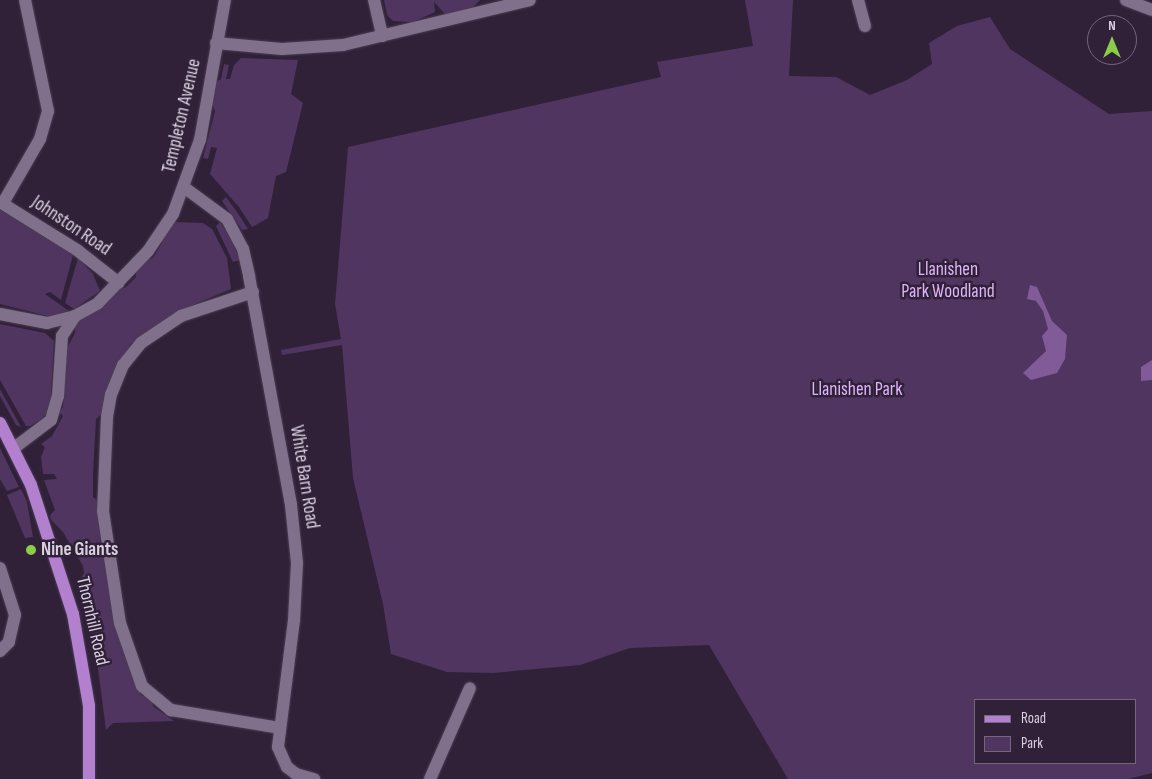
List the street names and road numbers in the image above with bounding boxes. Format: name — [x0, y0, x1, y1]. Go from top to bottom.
street label: Templeton Avenue — [158, 57, 206, 175]
street label: Johnston Road — [27, 191, 115, 261]
street label: White Barn Road — [285, 424, 323, 530]
street label: Thornhill Road — [71, 574, 113, 668]

